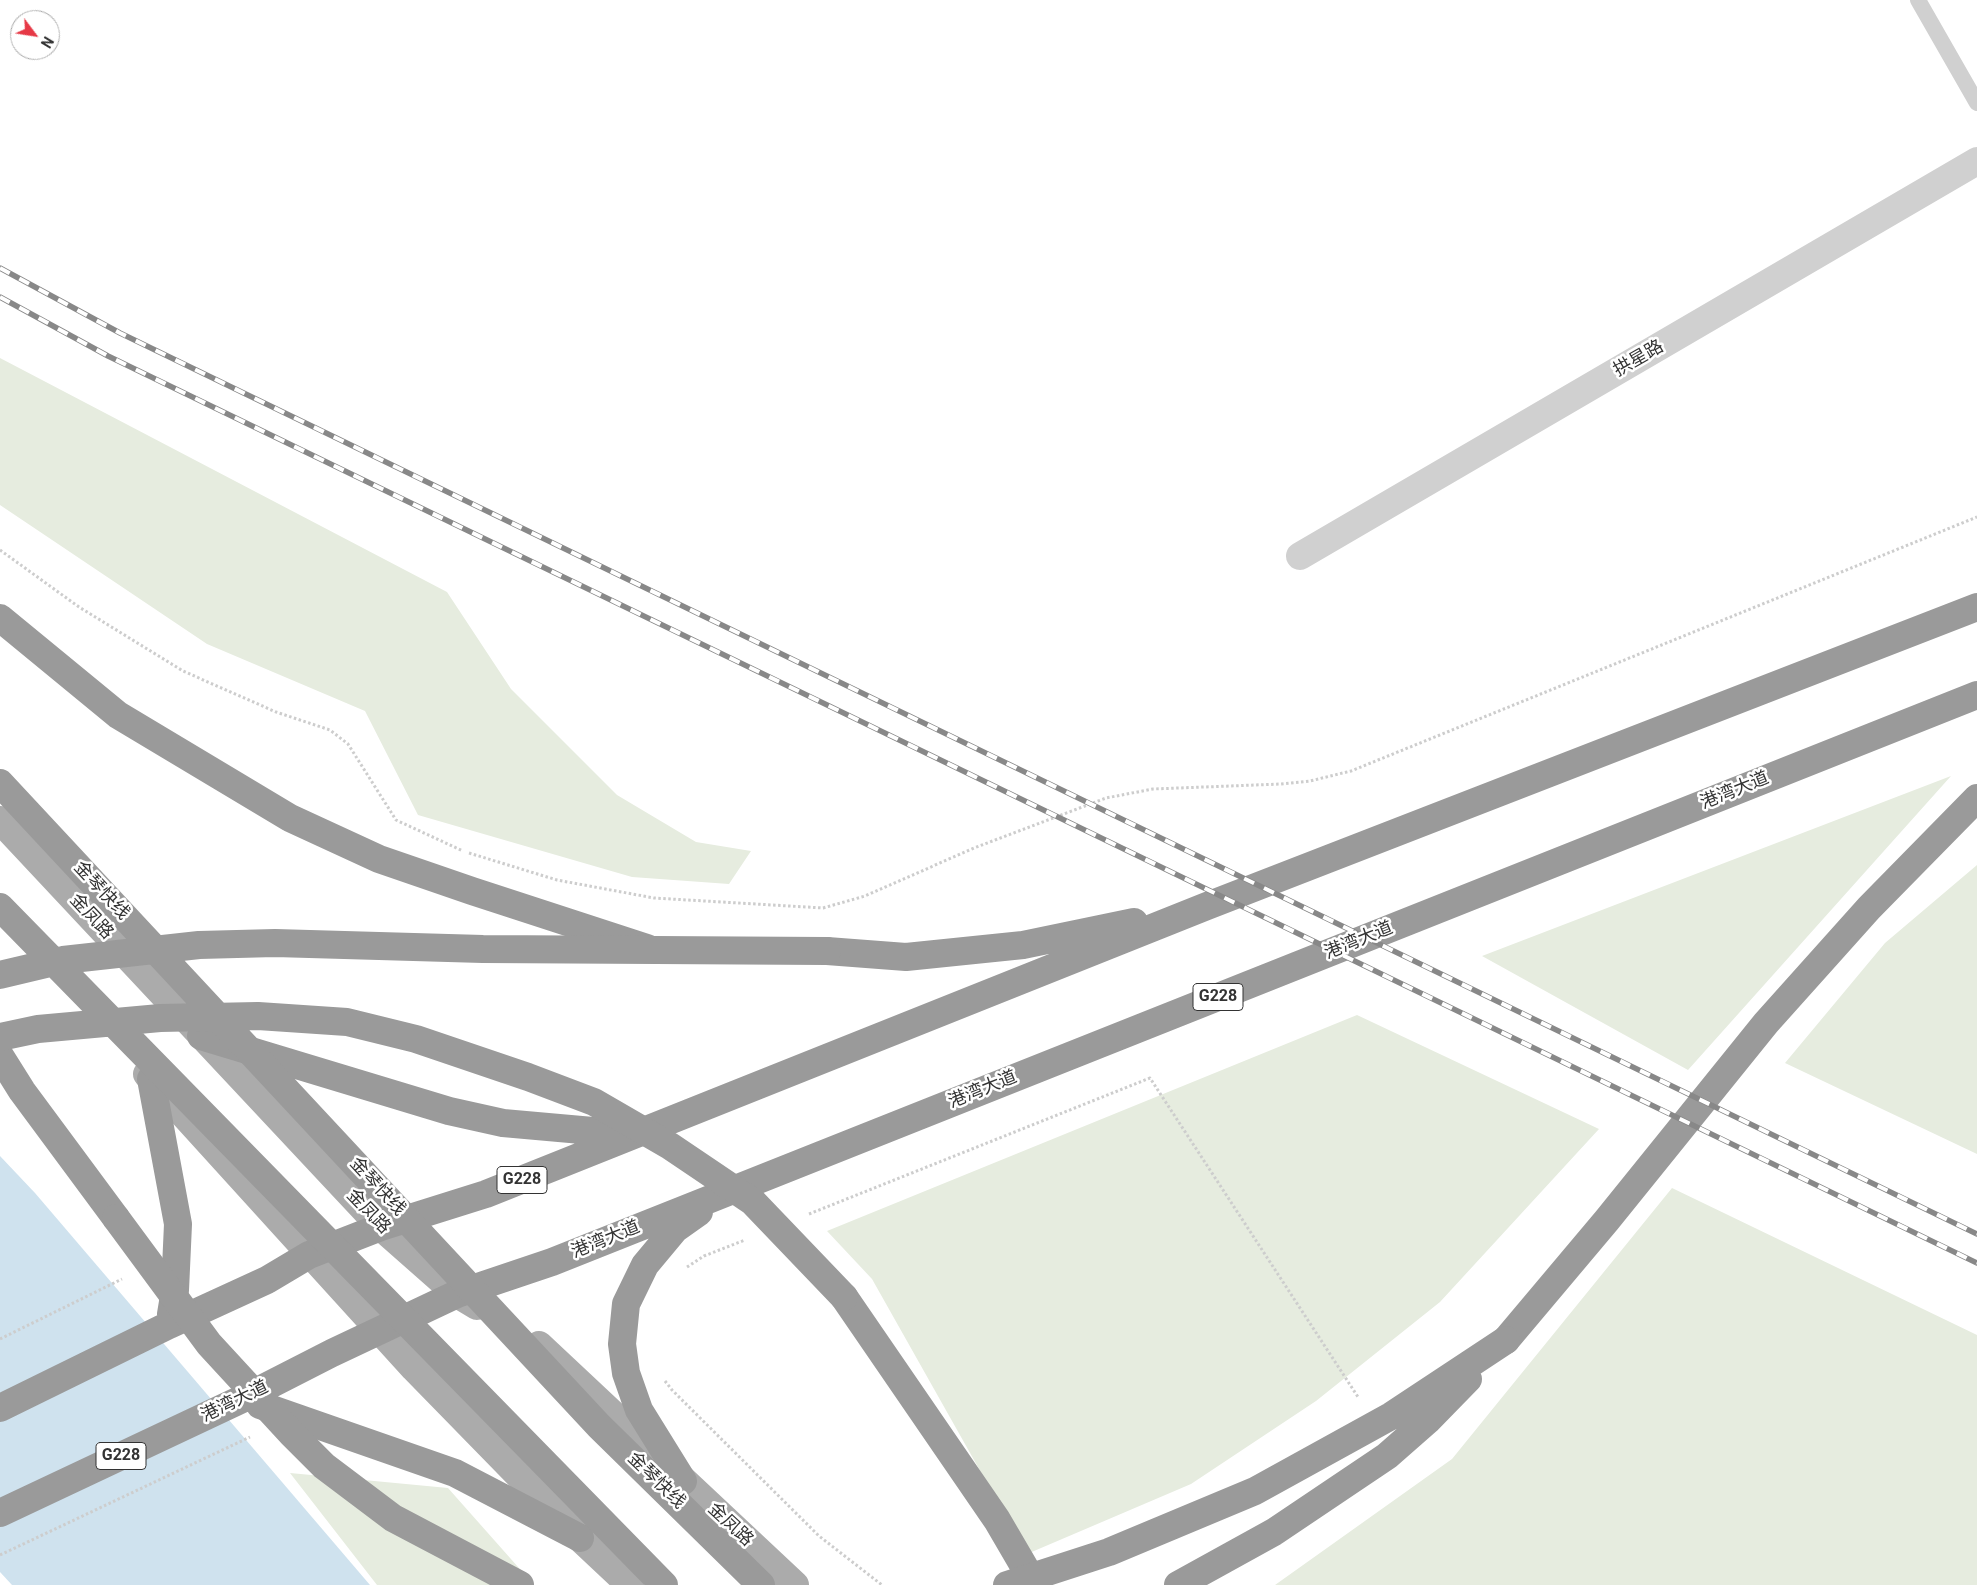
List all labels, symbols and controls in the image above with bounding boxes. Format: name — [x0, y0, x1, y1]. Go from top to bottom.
north arrow — [10, 10, 60, 60]
text: N — [38, 34, 56, 51]
street label: 拱星路 — [1610, 336, 1668, 382]
street label: 港湾大道 — [1698, 768, 1772, 814]
street label: 金琴快线 — [69, 857, 133, 925]
street label: 金凤路 — [65, 890, 117, 944]
street label: 港湾大道 — [1322, 918, 1396, 964]
road number: G228 — [1193, 984, 1243, 1010]
street label: 港湾大道 — [946, 1067, 1020, 1113]
street label: 金琴快线 — [345, 1153, 409, 1221]
road number: G228 — [497, 1166, 547, 1194]
street label: 金凤路 — [341, 1185, 395, 1239]
street label: 港湾大道 — [569, 1217, 643, 1263]
street label: 港湾大道 — [198, 1377, 272, 1427]
road number: G228 — [96, 1442, 146, 1470]
street label: 金琴快线 — [623, 1448, 689, 1514]
street label: 金凤路 — [703, 1499, 757, 1551]

